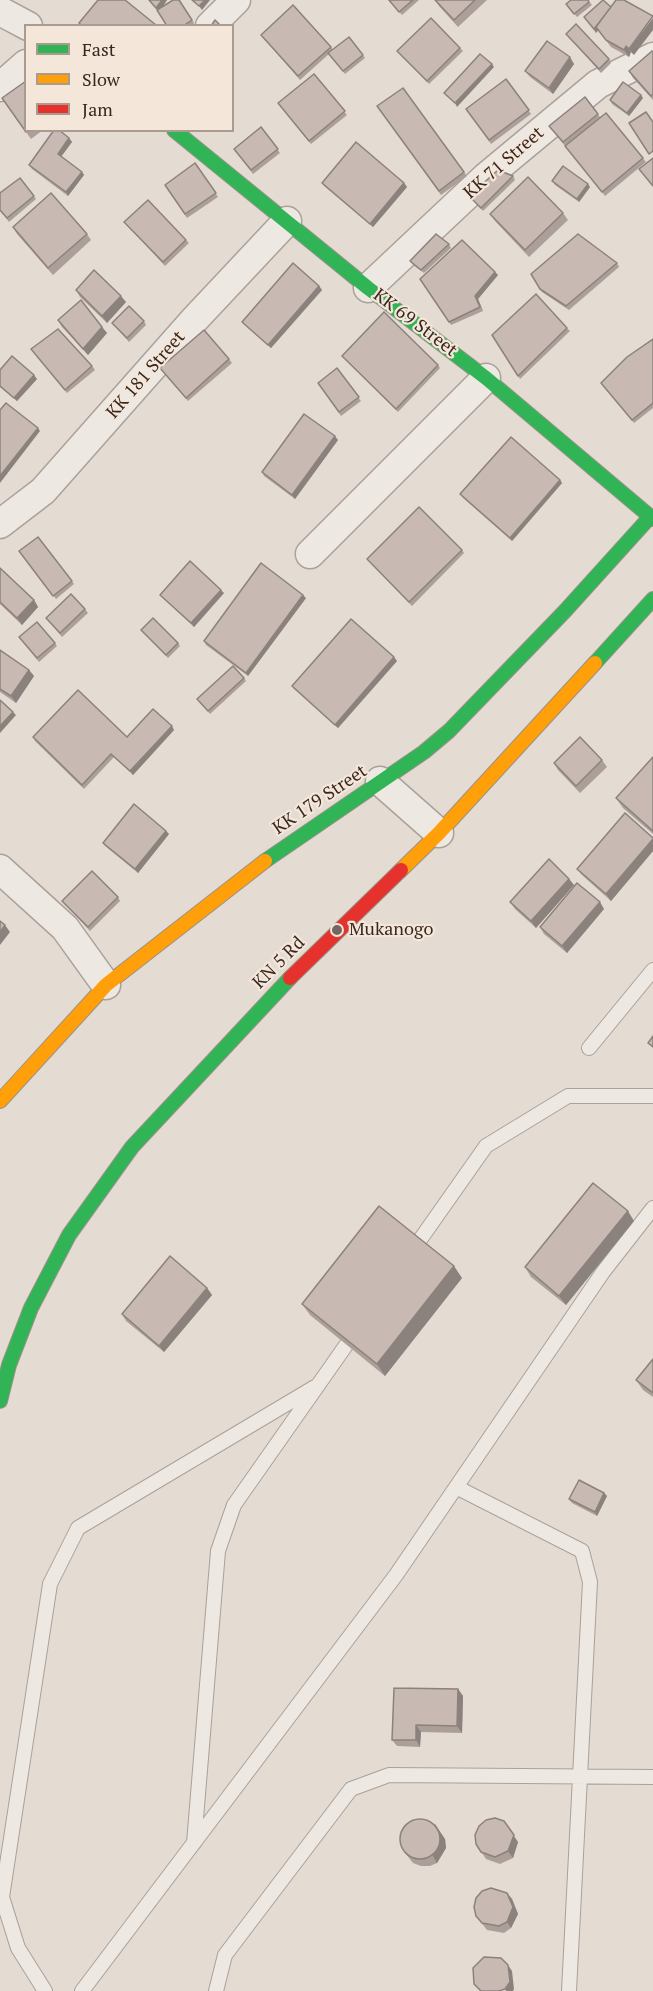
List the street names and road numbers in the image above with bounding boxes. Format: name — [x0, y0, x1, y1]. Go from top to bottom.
street label: KK 71 Street — [459, 122, 549, 204]
street label: KK 69 Street — [369, 285, 461, 361]
street label: KK 181 Street — [102, 327, 190, 423]
street label: KK 179 Street — [269, 761, 371, 839]
street label: KN 5 Rd — [249, 933, 309, 993]

